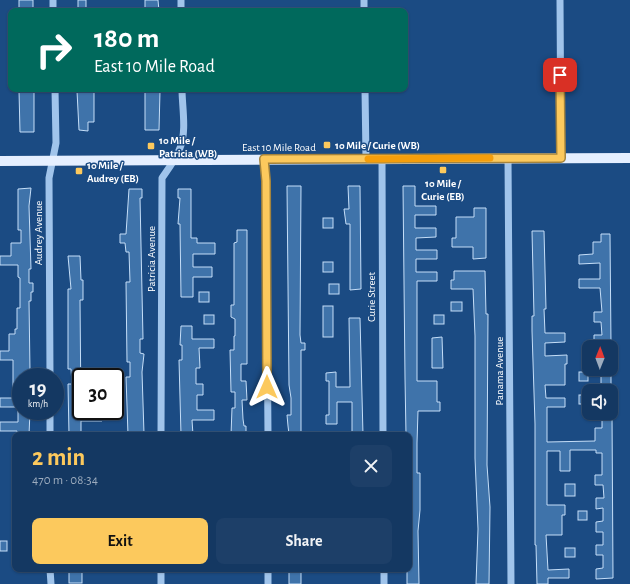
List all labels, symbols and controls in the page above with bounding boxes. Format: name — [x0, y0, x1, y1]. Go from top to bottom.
icon: right — [28, 24, 80, 76]
text: 180 m — [94, 25, 159, 53]
text: East 10 Mile Road — [94, 58, 215, 76]
pin — [543, 58, 577, 92]
icon: arrive — [549, 64, 571, 86]
place label: 10 Mile / Patricia (WB) — [159, 135, 217, 159]
marker: 10 Mile / Curie (WB) — [322, 140, 332, 150]
place label: 10 Mile / Curie (WB) — [335, 140, 420, 151]
marker: 10 Mile / Patricia (WB) — [146, 141, 156, 151]
street label: East 10 Mile Road — [242, 142, 316, 153]
place label: 10 Mile / Audrey (EB) — [87, 160, 139, 184]
marker: 10 Mile / Curie (EB) — [438, 165, 448, 175]
marker: 10 Mile / Audrey (EB) — [74, 166, 84, 176]
place label: 10 Mile / Curie (EB) — [421, 178, 465, 202]
street label: Audrey Avenue — [33, 201, 44, 265]
street label: Patricia Avenue — [146, 226, 157, 292]
street label: Curie Street — [366, 271, 377, 322]
street label: Panama Avenue — [494, 337, 505, 405]
north arrow — [582, 340, 618, 376]
map controls — [582, 340, 618, 420]
position arrow — [246, 366, 288, 408]
speed limit sign: 30 — [72, 368, 124, 420]
text: 19 — [30, 379, 46, 399]
button: sound — [582, 384, 618, 420]
text: km/h — [28, 399, 48, 409]
button: close — [350, 445, 392, 487]
text: 2 min — [32, 446, 85, 470]
text: 470 m · 08:34 — [32, 474, 98, 487]
button: Exit — [32, 518, 208, 564]
button: Share — [216, 518, 392, 564]

